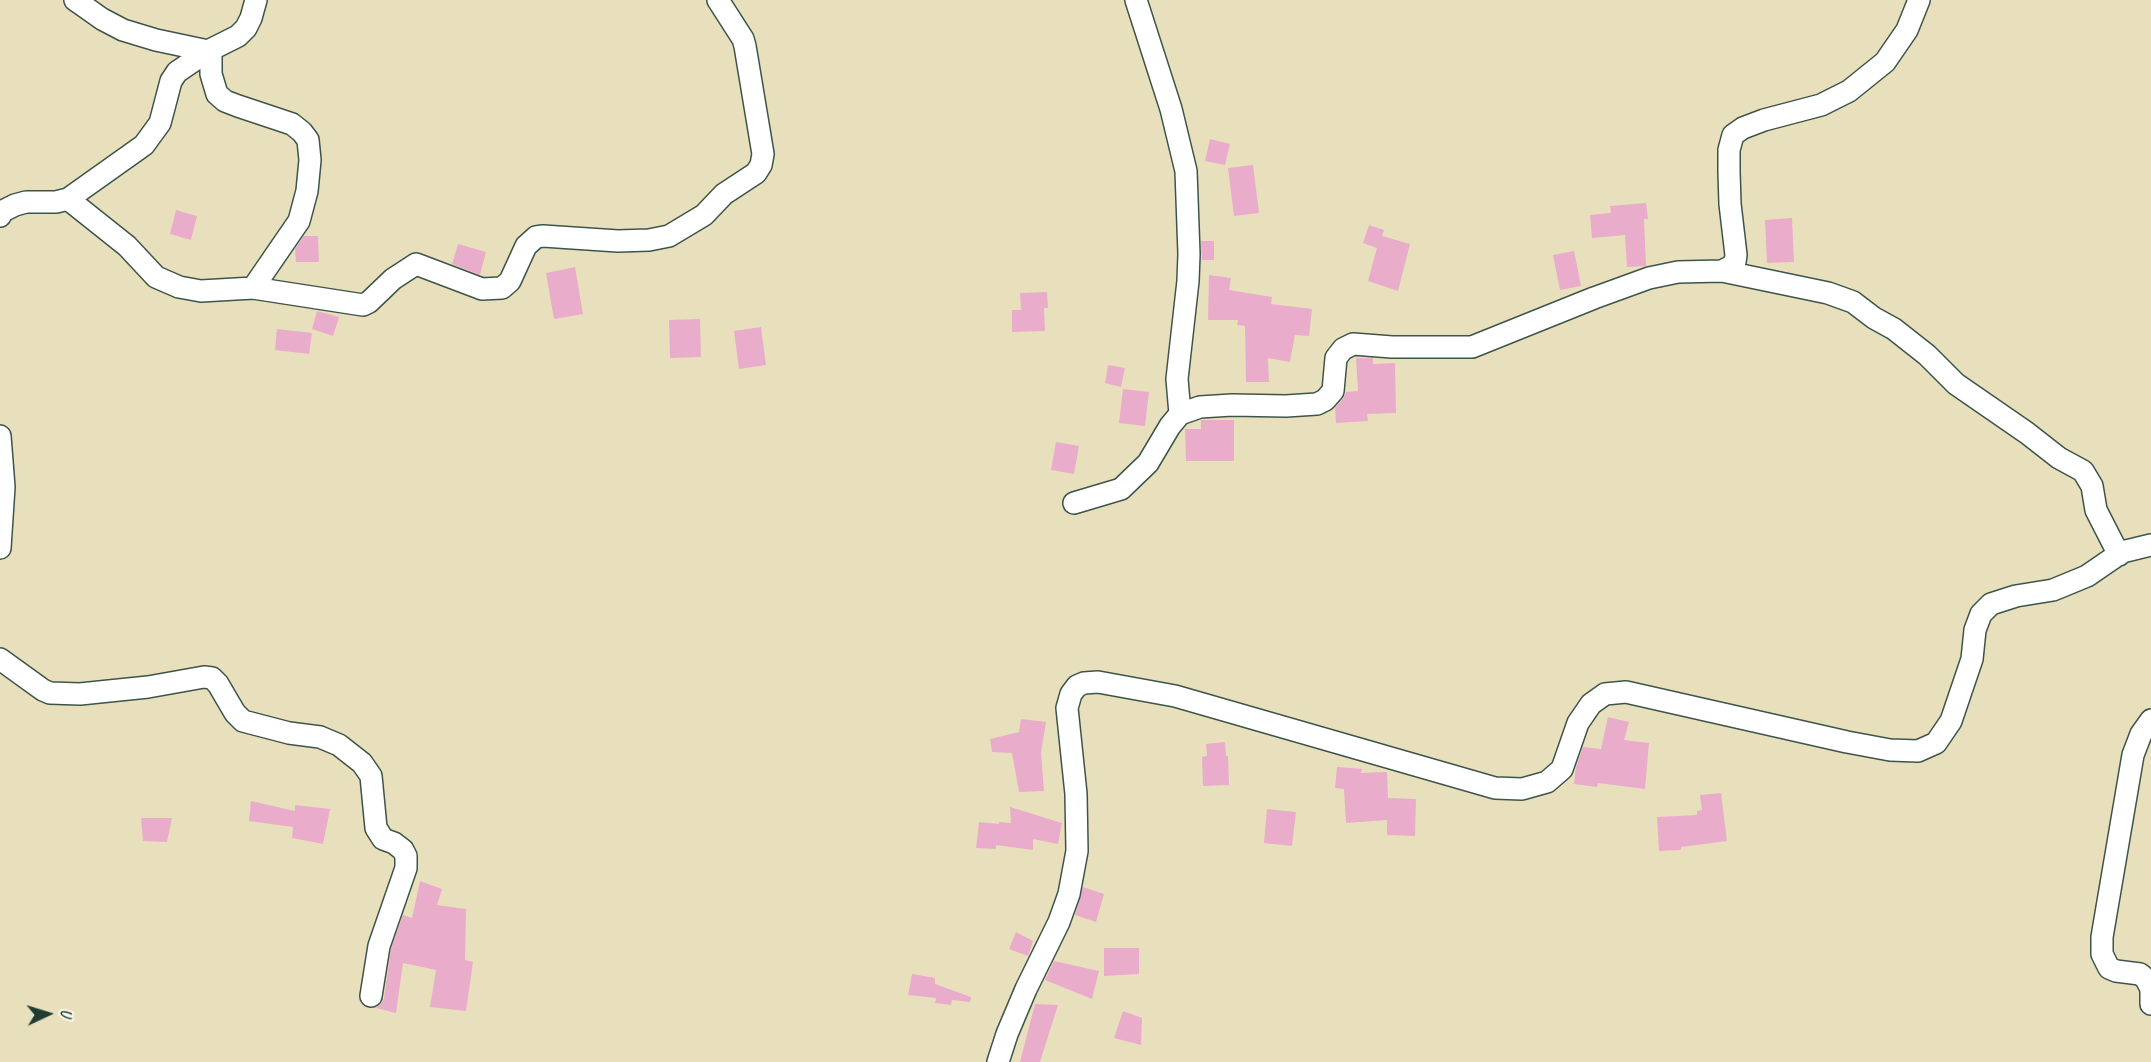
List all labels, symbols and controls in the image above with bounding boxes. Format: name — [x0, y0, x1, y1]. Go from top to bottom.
north arrow — [18, 984, 78, 1044]
text: U — [56, 1008, 76, 1017]

